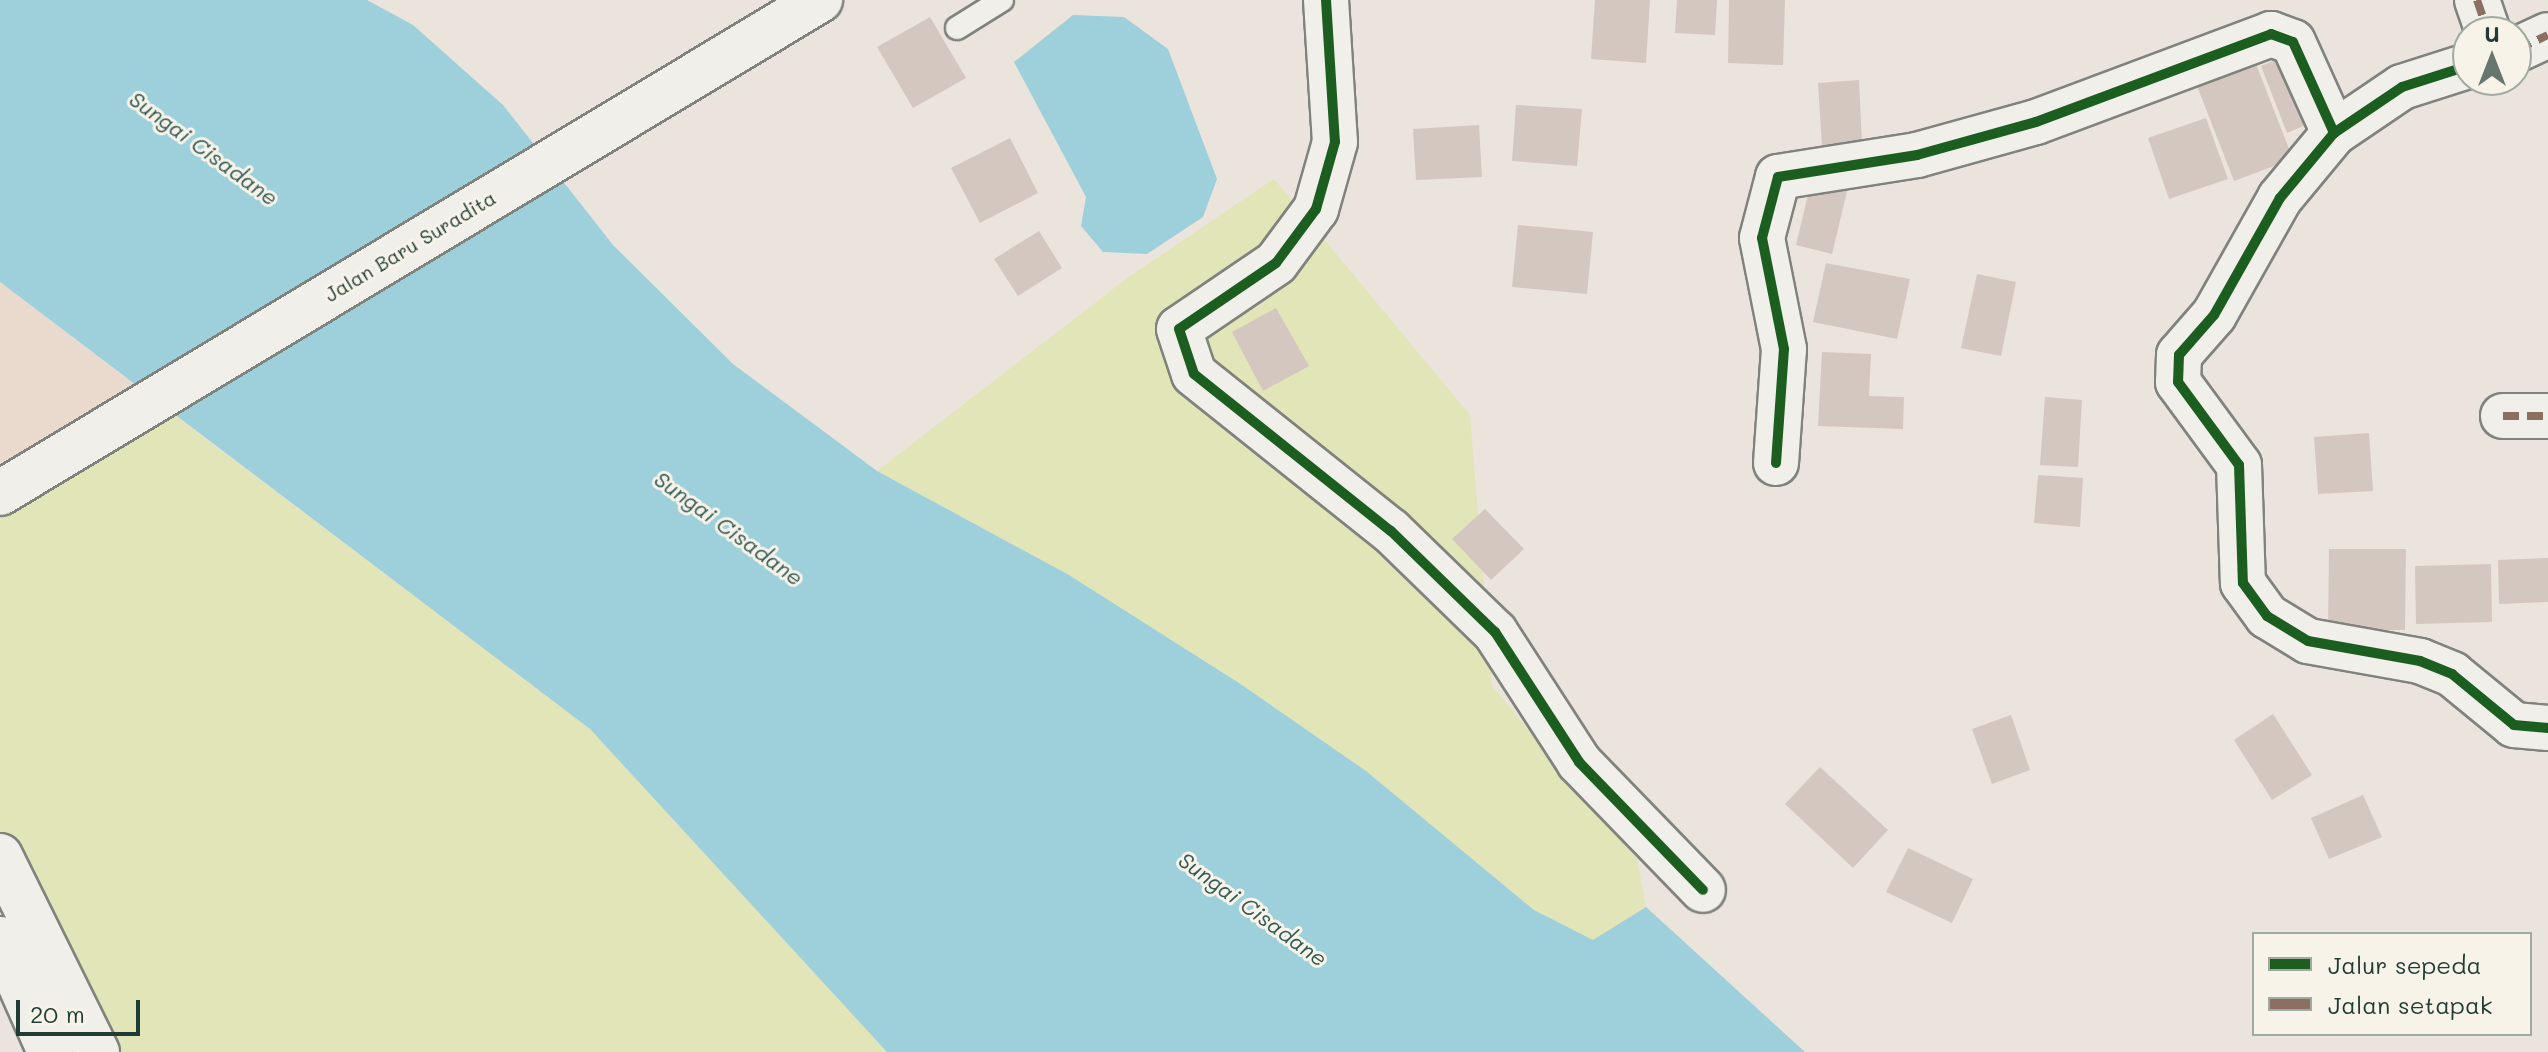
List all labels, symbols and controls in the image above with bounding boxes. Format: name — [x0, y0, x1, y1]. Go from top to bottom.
north arrow — [2452, 16, 2532, 96]
text: U — [2484, 19, 2500, 48]
water label: Sungai Cisadane — [125, 85, 283, 211]
street label: Jalan Baru Suradita — [320, 185, 500, 307]
water label: Sungai Cisadane — [650, 465, 808, 591]
water label: Sungai Cisadane — [1174, 846, 1332, 972]
legend — [2252, 932, 2532, 1036]
text: Jalur sepeda — [2328, 949, 2481, 980]
scale bar — [20, 984, 144, 1034]
text: Jalan setapak — [2328, 989, 2493, 1020]
text: 20 m — [30, 998, 85, 1029]

